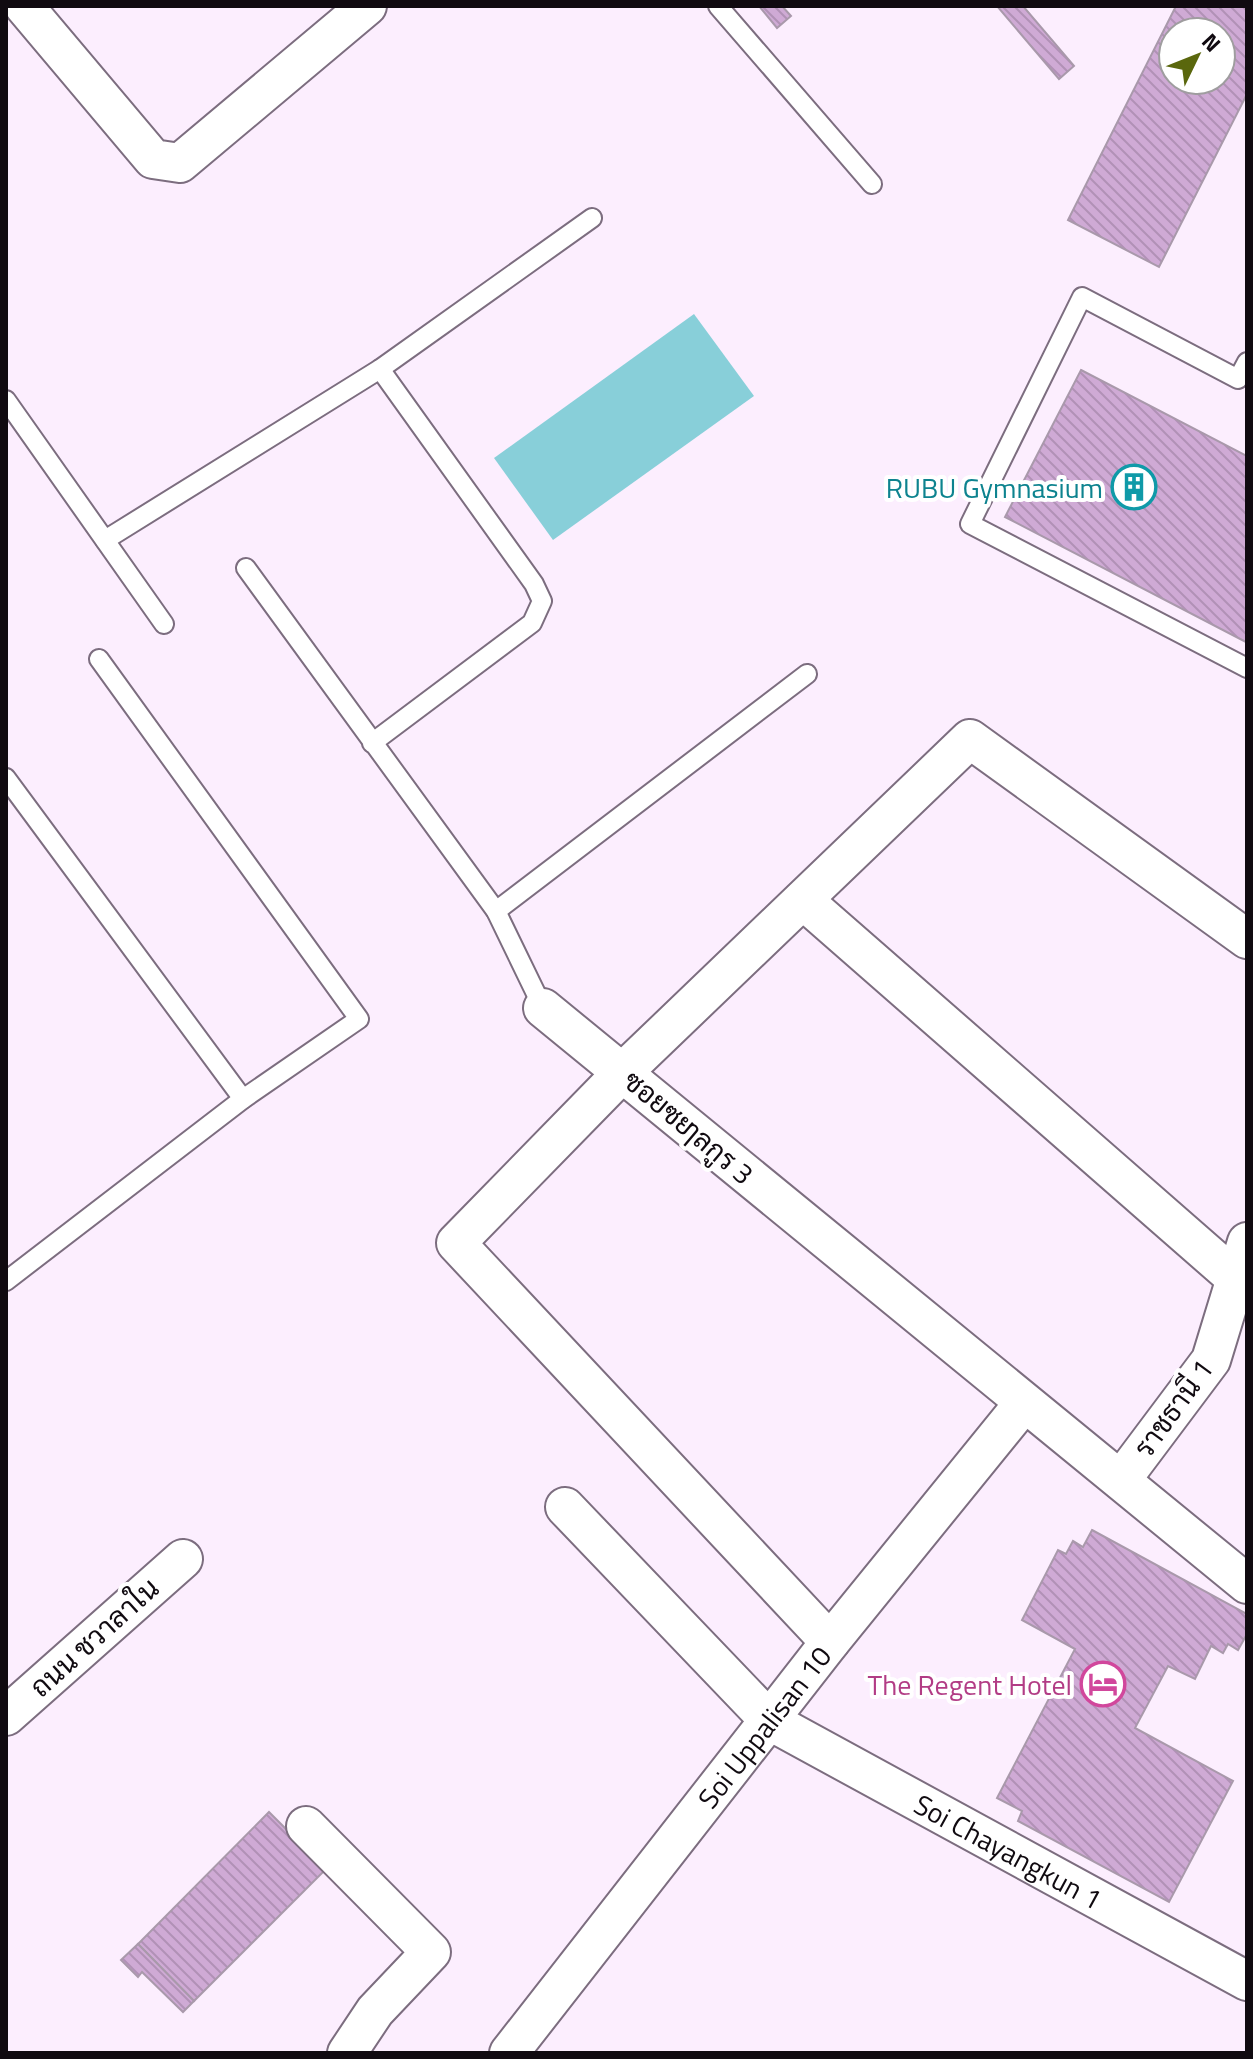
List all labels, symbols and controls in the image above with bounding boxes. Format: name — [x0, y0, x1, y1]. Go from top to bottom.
north arrow — [1157, 16, 1237, 96]
text: N — [1194, 25, 1229, 60]
building icon: RUBU Gymnasium — [1110, 463, 1158, 511]
place label: RUBU Gymnasium — [886, 466, 1103, 509]
street label: ซอยซยๅลกูร 3 — [614, 1059, 764, 1195]
street label: ราชธานี 1 — [1123, 1350, 1223, 1466]
street label: ถนน ชวาลาใน — [20, 1567, 168, 1707]
street label: Soi Uppalisan 10 — [687, 1636, 841, 1817]
hotel icon: The Regent Hotel — [1079, 1660, 1127, 1708]
place label: The Regent Hotel — [867, 1663, 1072, 1706]
street label: Soi Chayangkun 1 — [907, 1782, 1110, 1920]

